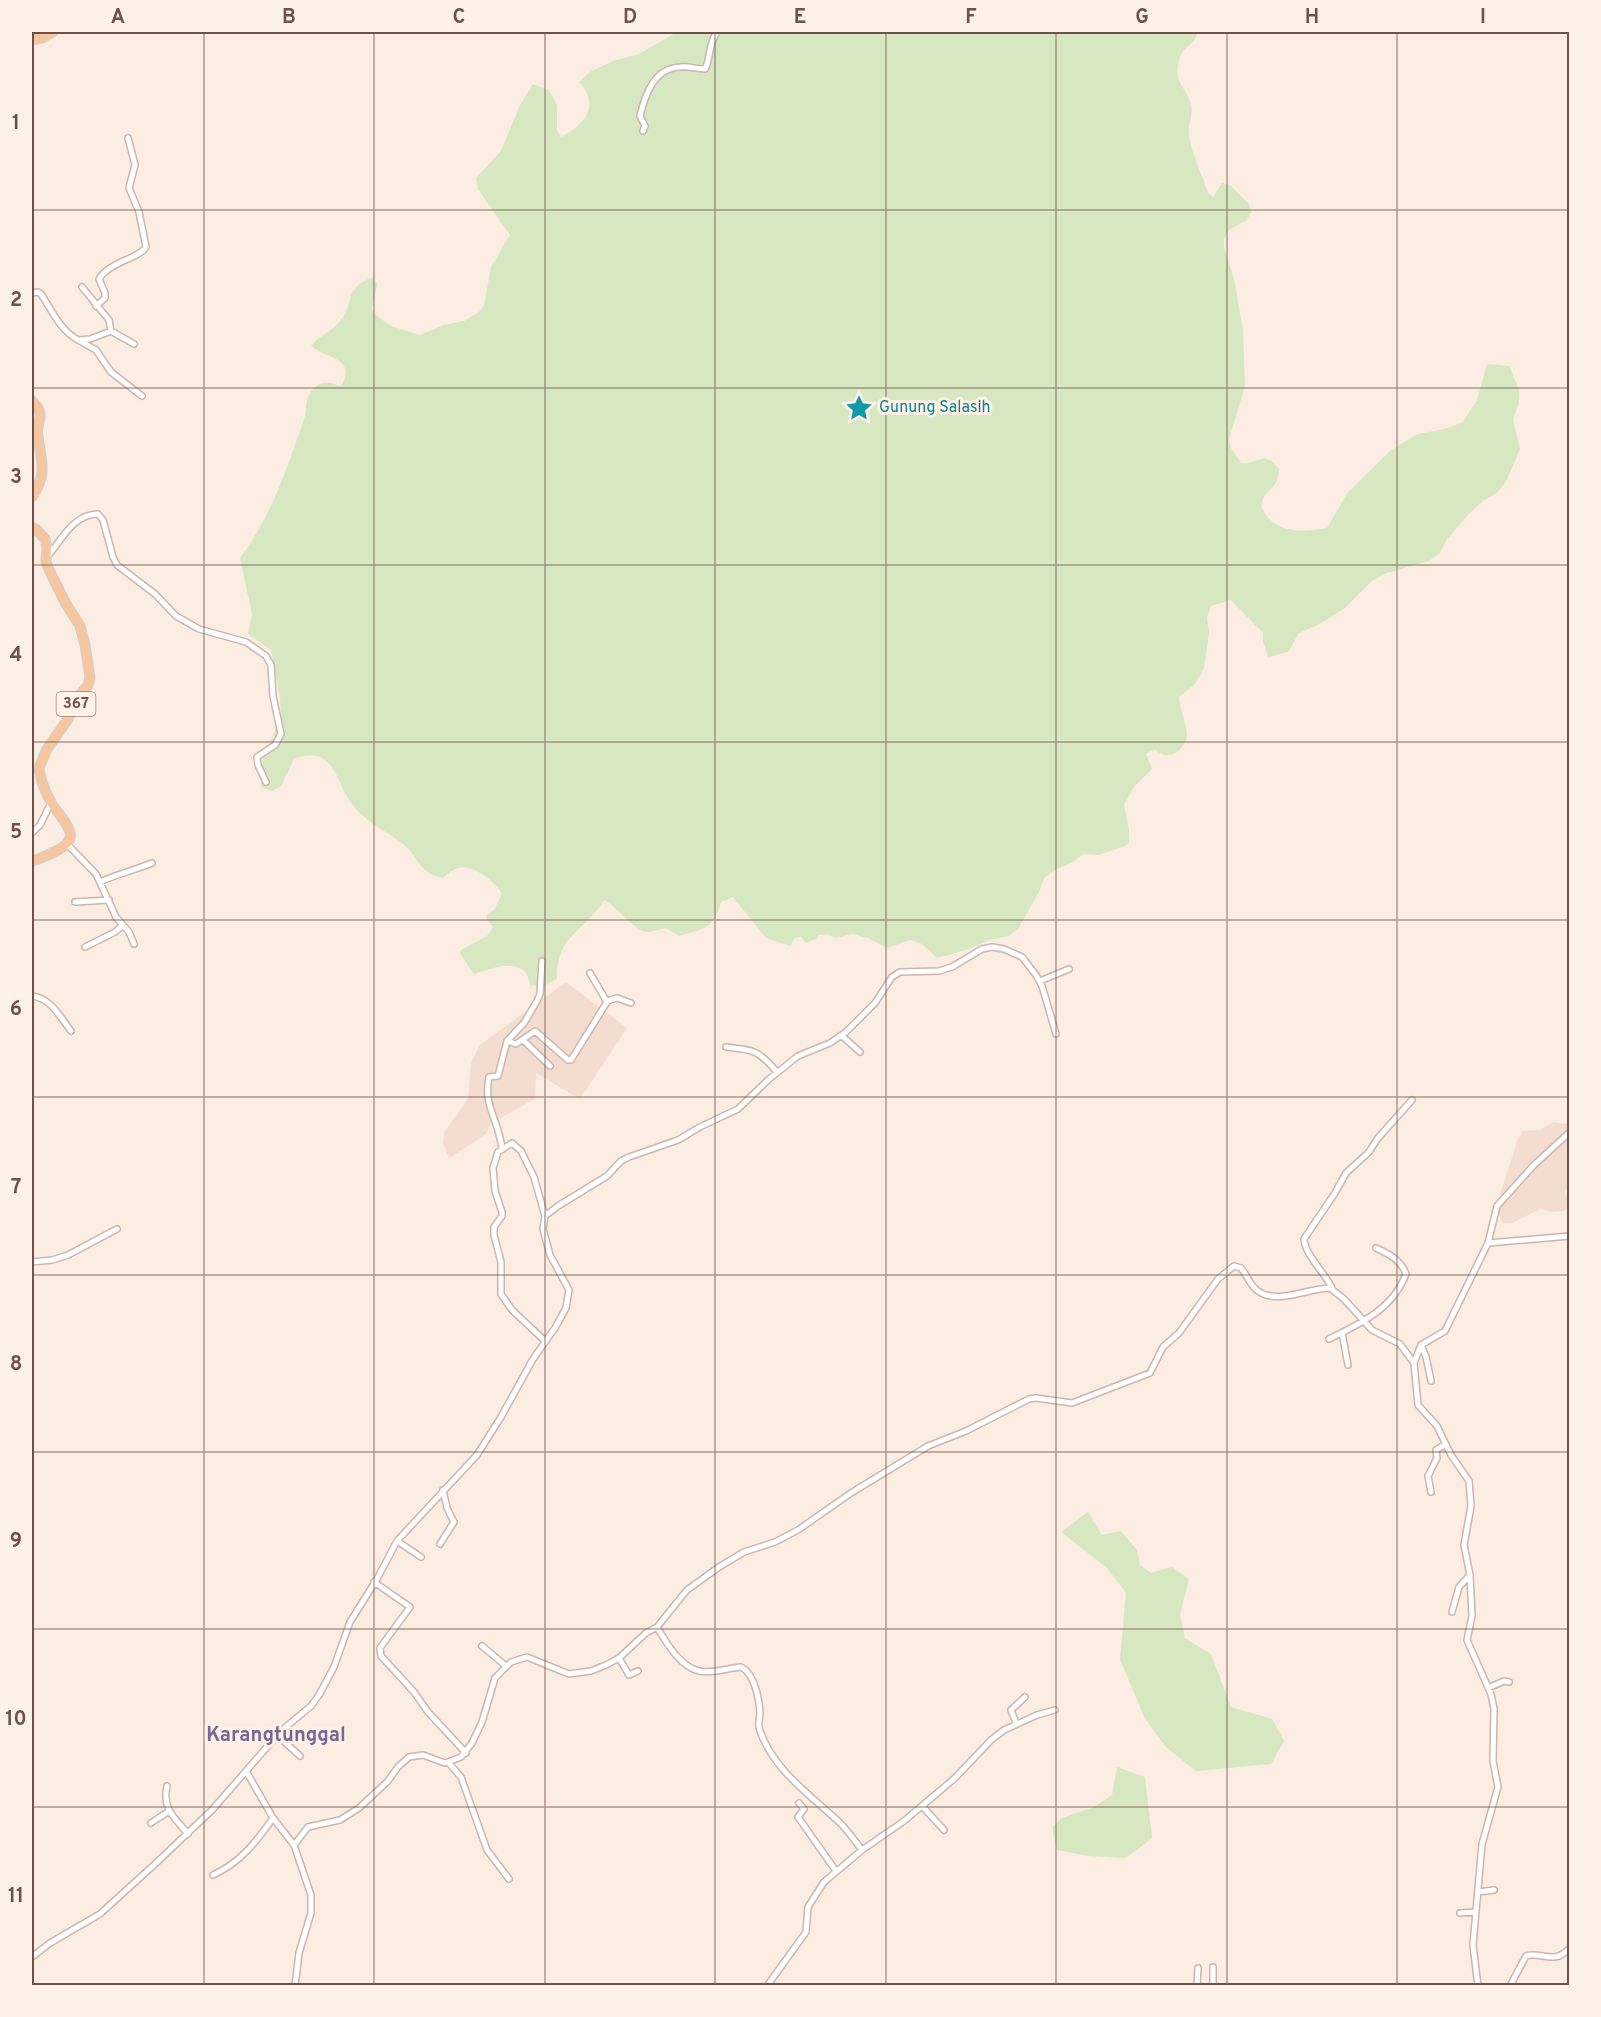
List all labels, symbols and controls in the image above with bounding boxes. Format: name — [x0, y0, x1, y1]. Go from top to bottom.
text: A — [111, 5, 125, 31]
text: B — [282, 5, 296, 31]
text: C — [453, 5, 465, 31]
text: D — [623, 5, 637, 31]
text: E — [794, 5, 806, 31]
text: F — [965, 5, 977, 31]
text: G — [1135, 5, 1149, 31]
text: H — [1305, 5, 1319, 31]
text: I — [1480, 5, 1486, 31]
text: 1 — [12, 111, 20, 137]
text: 2 — [10, 288, 22, 314]
place icon: Gunung Salasih — [844, 393, 874, 423]
place label: Gunung Salasih — [879, 398, 990, 418]
text: 3 — [10, 465, 22, 491]
text: 4 — [10, 643, 22, 669]
road number: 367 — [56, 692, 96, 716]
text: 5 — [10, 820, 22, 846]
text: 6 — [10, 997, 22, 1023]
text: 7 — [11, 1175, 21, 1201]
text: 8 — [10, 1352, 22, 1378]
text: 9 — [10, 1529, 22, 1555]
text: 10 — [5, 1707, 27, 1733]
district label: Karangtunggal — [206, 1723, 346, 1749]
text: 11 — [8, 1884, 24, 1910]

